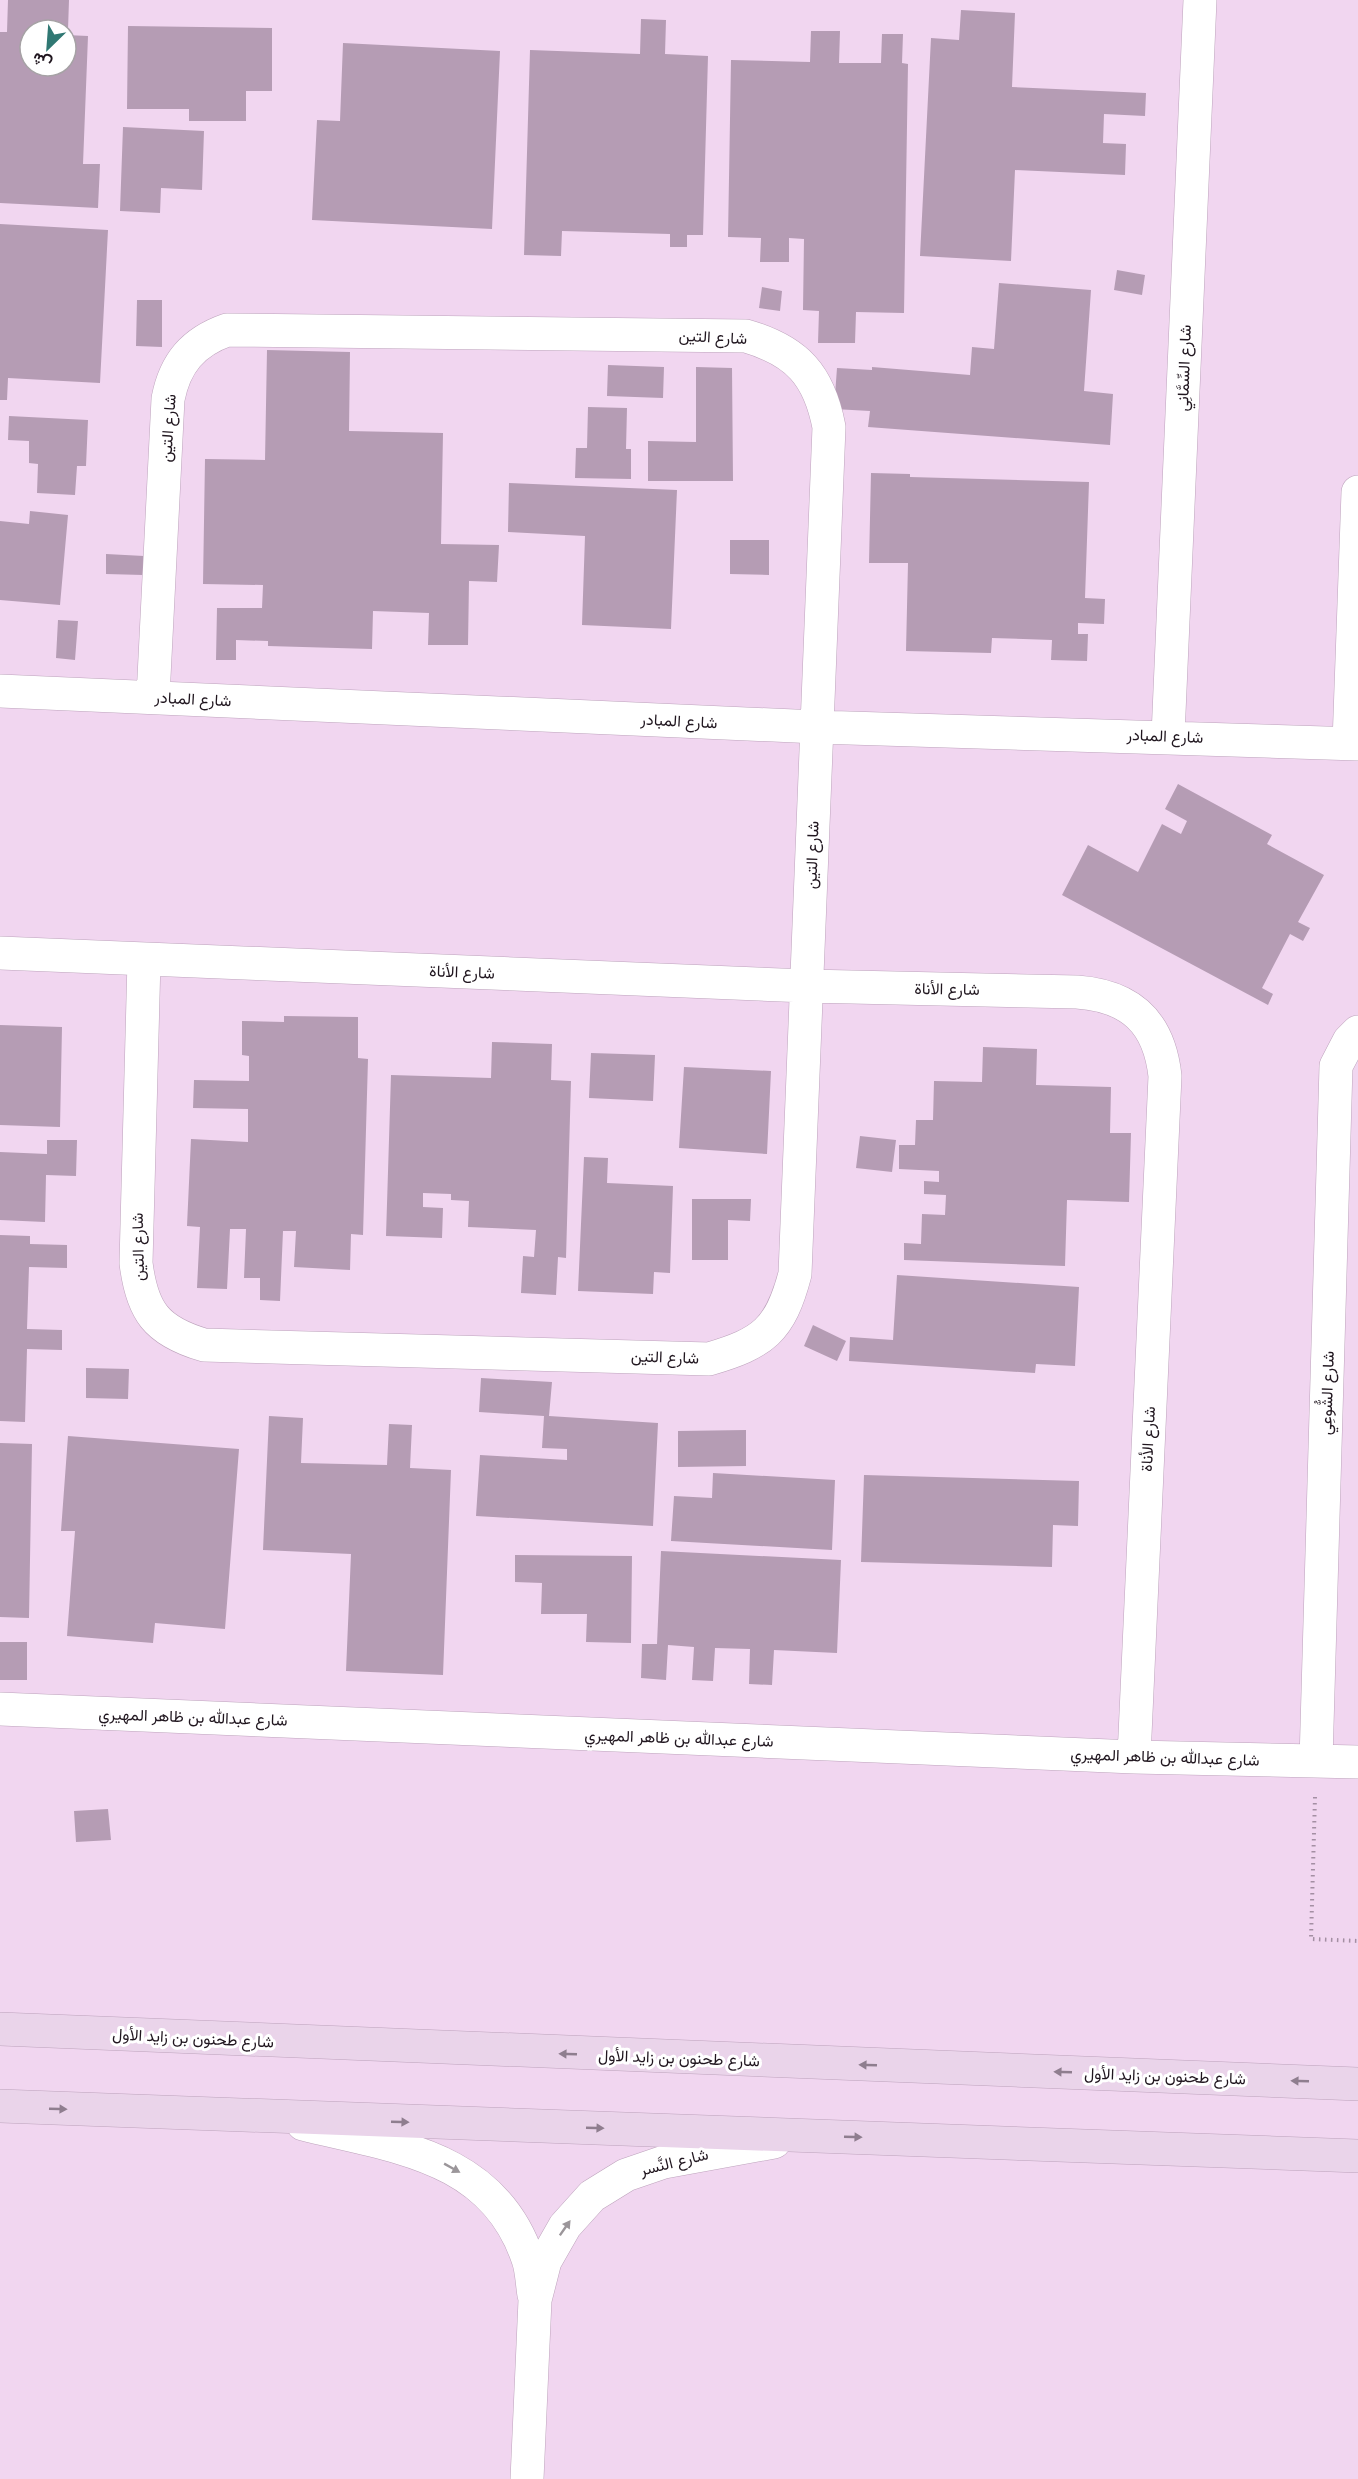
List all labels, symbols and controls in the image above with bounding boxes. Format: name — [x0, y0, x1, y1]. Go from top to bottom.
north arrow — [18, 18, 78, 78]
text: ش — [29, 48, 55, 74]
street label: شارع السِّمَّانِي — [1173, 324, 1199, 412]
street label: شارع التين — [678, 326, 748, 350]
street label: شارع التين — [156, 393, 182, 463]
street label: شارع المبادر — [153, 687, 232, 712]
street label: شارع المبادر — [639, 709, 718, 734]
street label: شارع المبادر — [1125, 725, 1204, 749]
street label: شارع التين — [801, 821, 825, 890]
street label: شارع الأناة — [429, 961, 495, 985]
street label: شارع الأناة — [914, 979, 980, 1001]
street label: شارع التين — [128, 1213, 150, 1281]
street label: شارع التين — [630, 1346, 699, 1370]
street label: شارع الشُّوعِي — [1313, 1351, 1342, 1435]
street label: شارع الأناة — [1137, 1406, 1161, 1472]
street label: شارع عبدالله بن ظاهر المهيري — [98, 1704, 288, 1734]
street label: شارع عبدالله بن ظاهر المهيري — [584, 1725, 774, 1755]
street label: شارع عبدالله بن ظاهر المهيري — [1070, 1744, 1260, 1774]
street label: شارع طحنون بن زايد الأول — [112, 2024, 274, 2054]
street label: شارع طحنون بن زايد الأول — [598, 2046, 760, 2072]
one-way arrow — [559, 2049, 578, 2058]
one-way arrow — [858, 2060, 877, 2070]
street label: شارع طحنون بن زايد الأول — [1084, 2064, 1246, 2090]
one-way arrow — [1053, 2068, 1072, 2077]
one-way arrow — [1290, 2077, 1309, 2086]
one-way arrow — [49, 2104, 68, 2113]
one-way arrow — [391, 2117, 410, 2126]
one-way arrow — [586, 2123, 605, 2133]
one-way arrow — [843, 2132, 862, 2141]
street label: شارع النَّسر — [637, 2144, 711, 2182]
one-way arrow — [444, 2163, 461, 2173]
one-way arrow — [559, 2220, 571, 2236]

